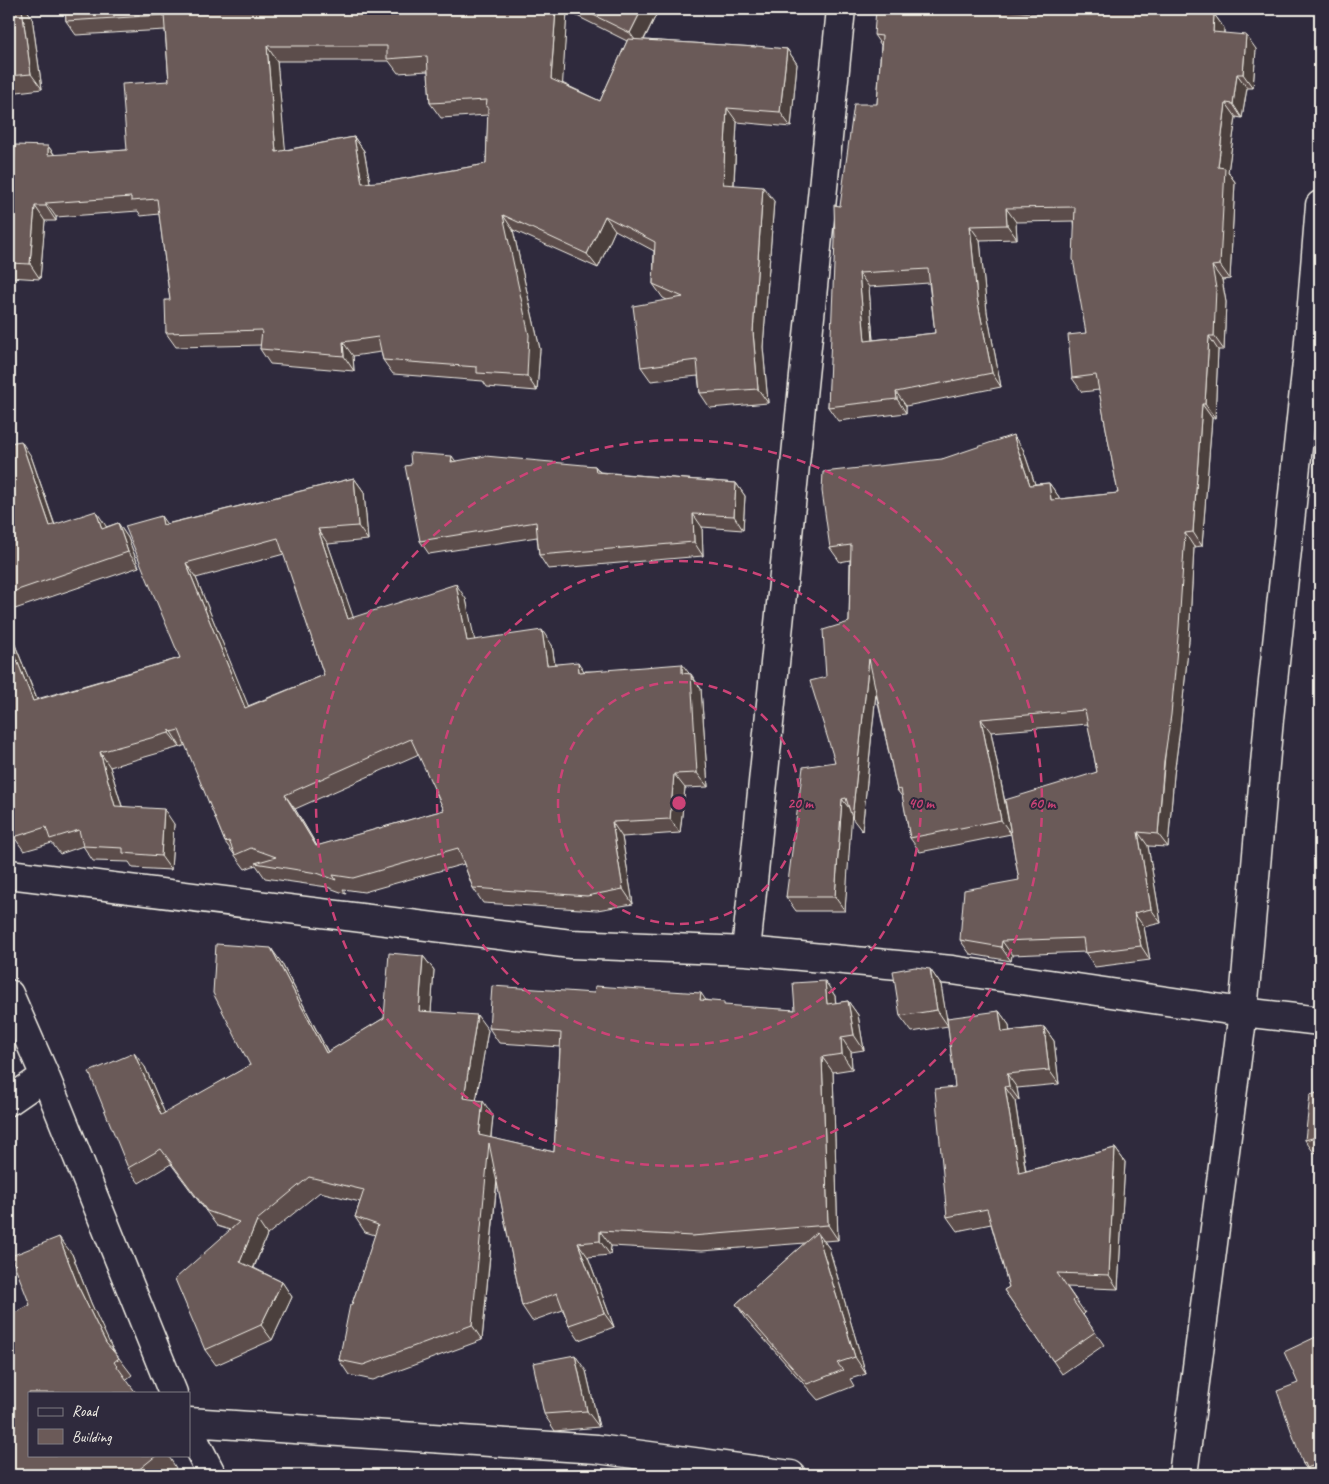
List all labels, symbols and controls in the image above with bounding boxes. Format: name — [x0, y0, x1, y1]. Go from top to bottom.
centre of rings — [670, 794, 688, 812]
text: 20 m — [787, 794, 814, 813]
text: 40 m — [908, 794, 935, 813]
text: 60 m — [1029, 794, 1056, 813]
legend — [28, 1392, 190, 1456]
text: Road — [72, 1402, 99, 1421]
text: Building — [72, 1428, 112, 1447]

